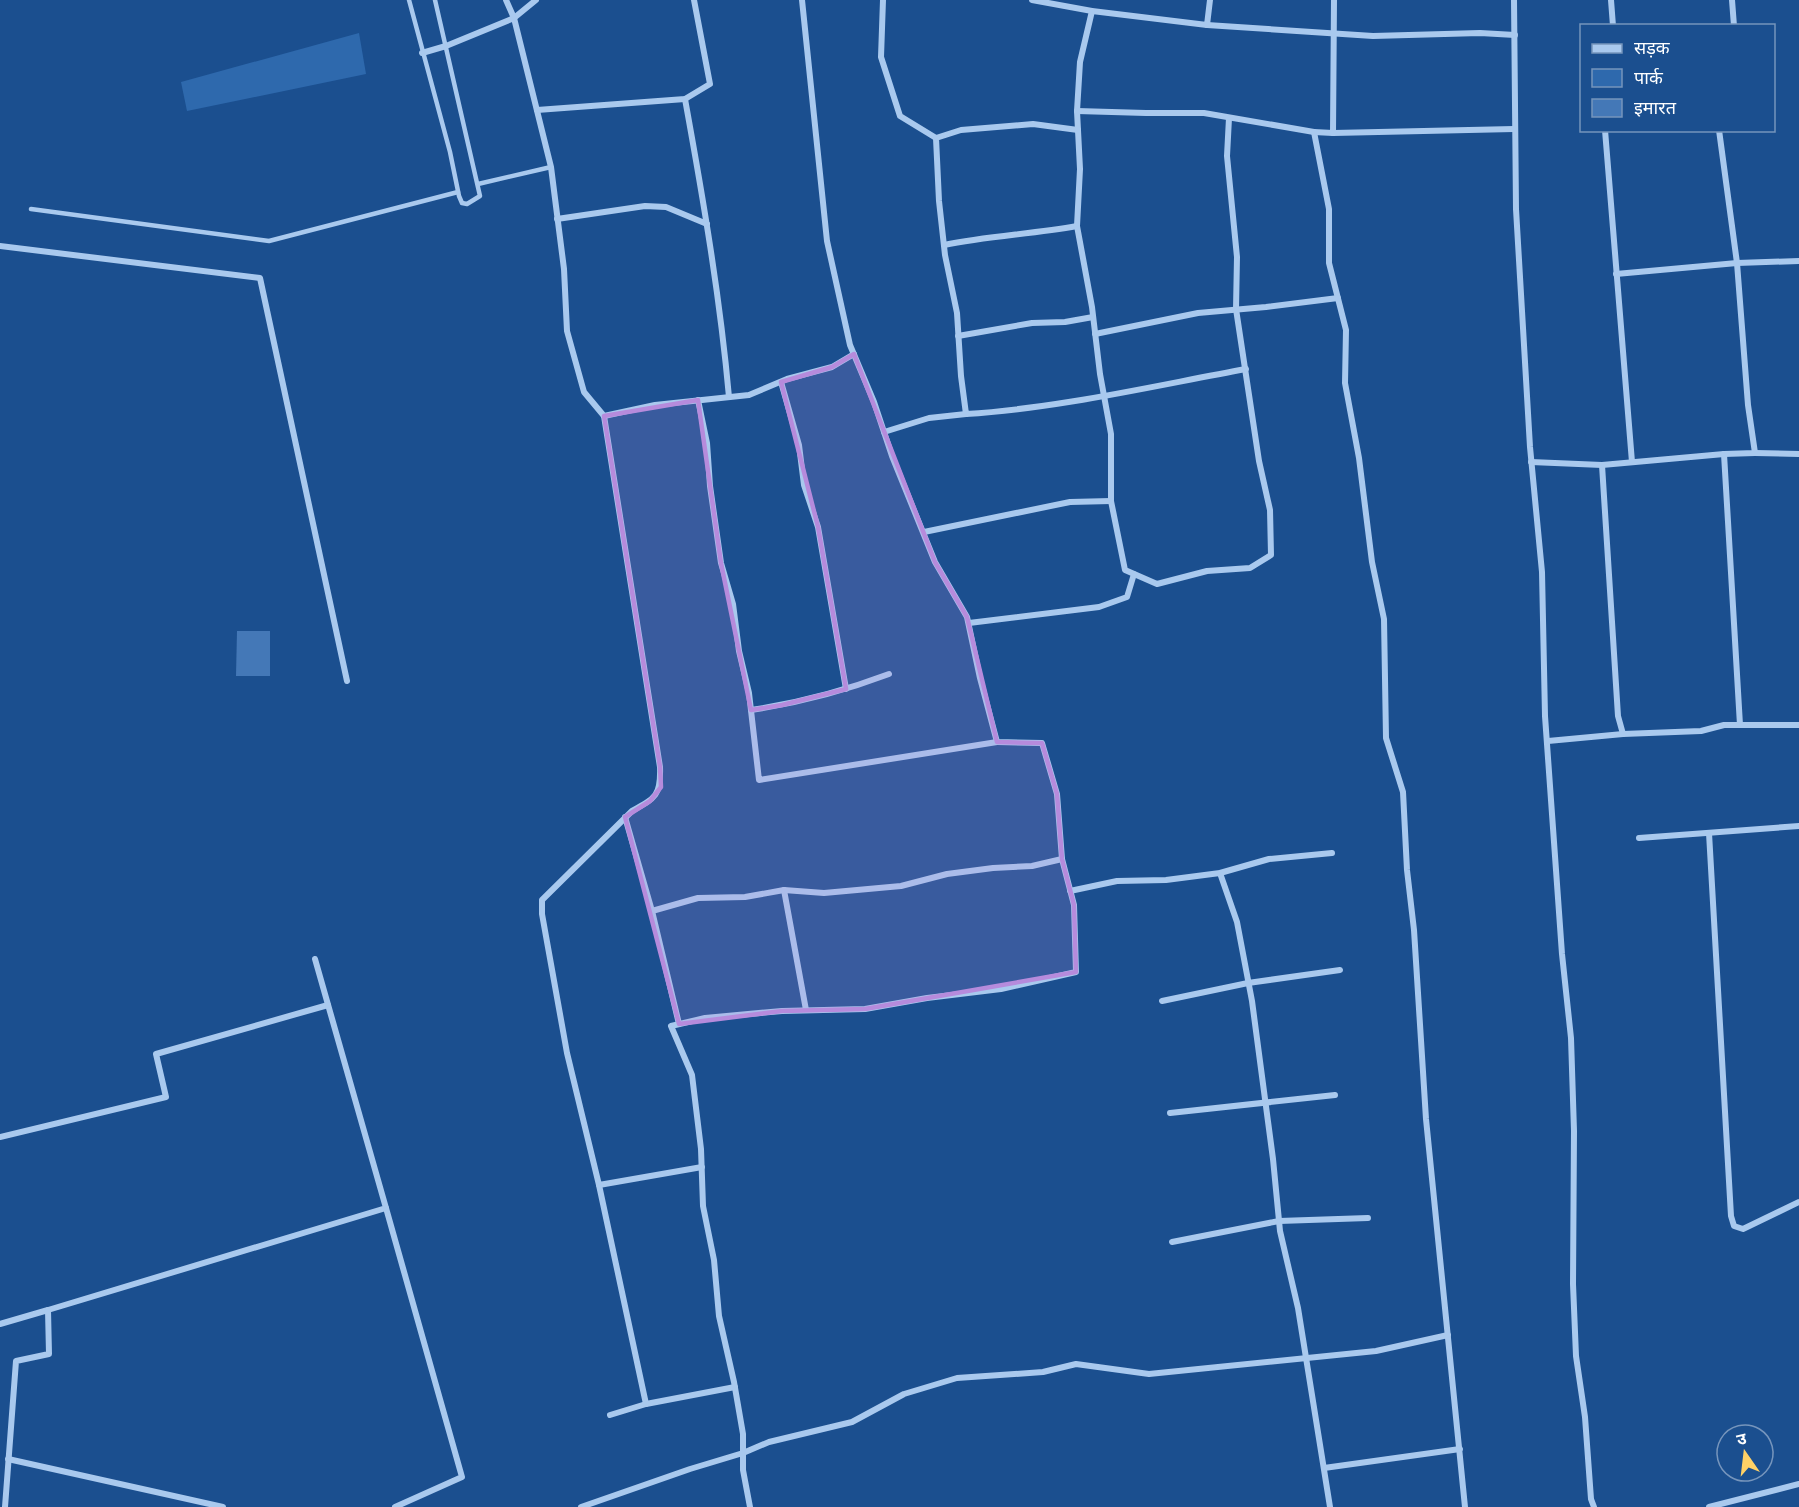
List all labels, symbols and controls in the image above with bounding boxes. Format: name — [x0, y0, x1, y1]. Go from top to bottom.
legend — [1580, 24, 1775, 132]
text: सड़क — [1634, 36, 1671, 59]
text: पार्क — [1634, 66, 1664, 89]
text: इमारत — [1634, 96, 1677, 119]
north arrow — [1715, 1423, 1775, 1483]
text: उ — [1734, 1427, 1749, 1449]

